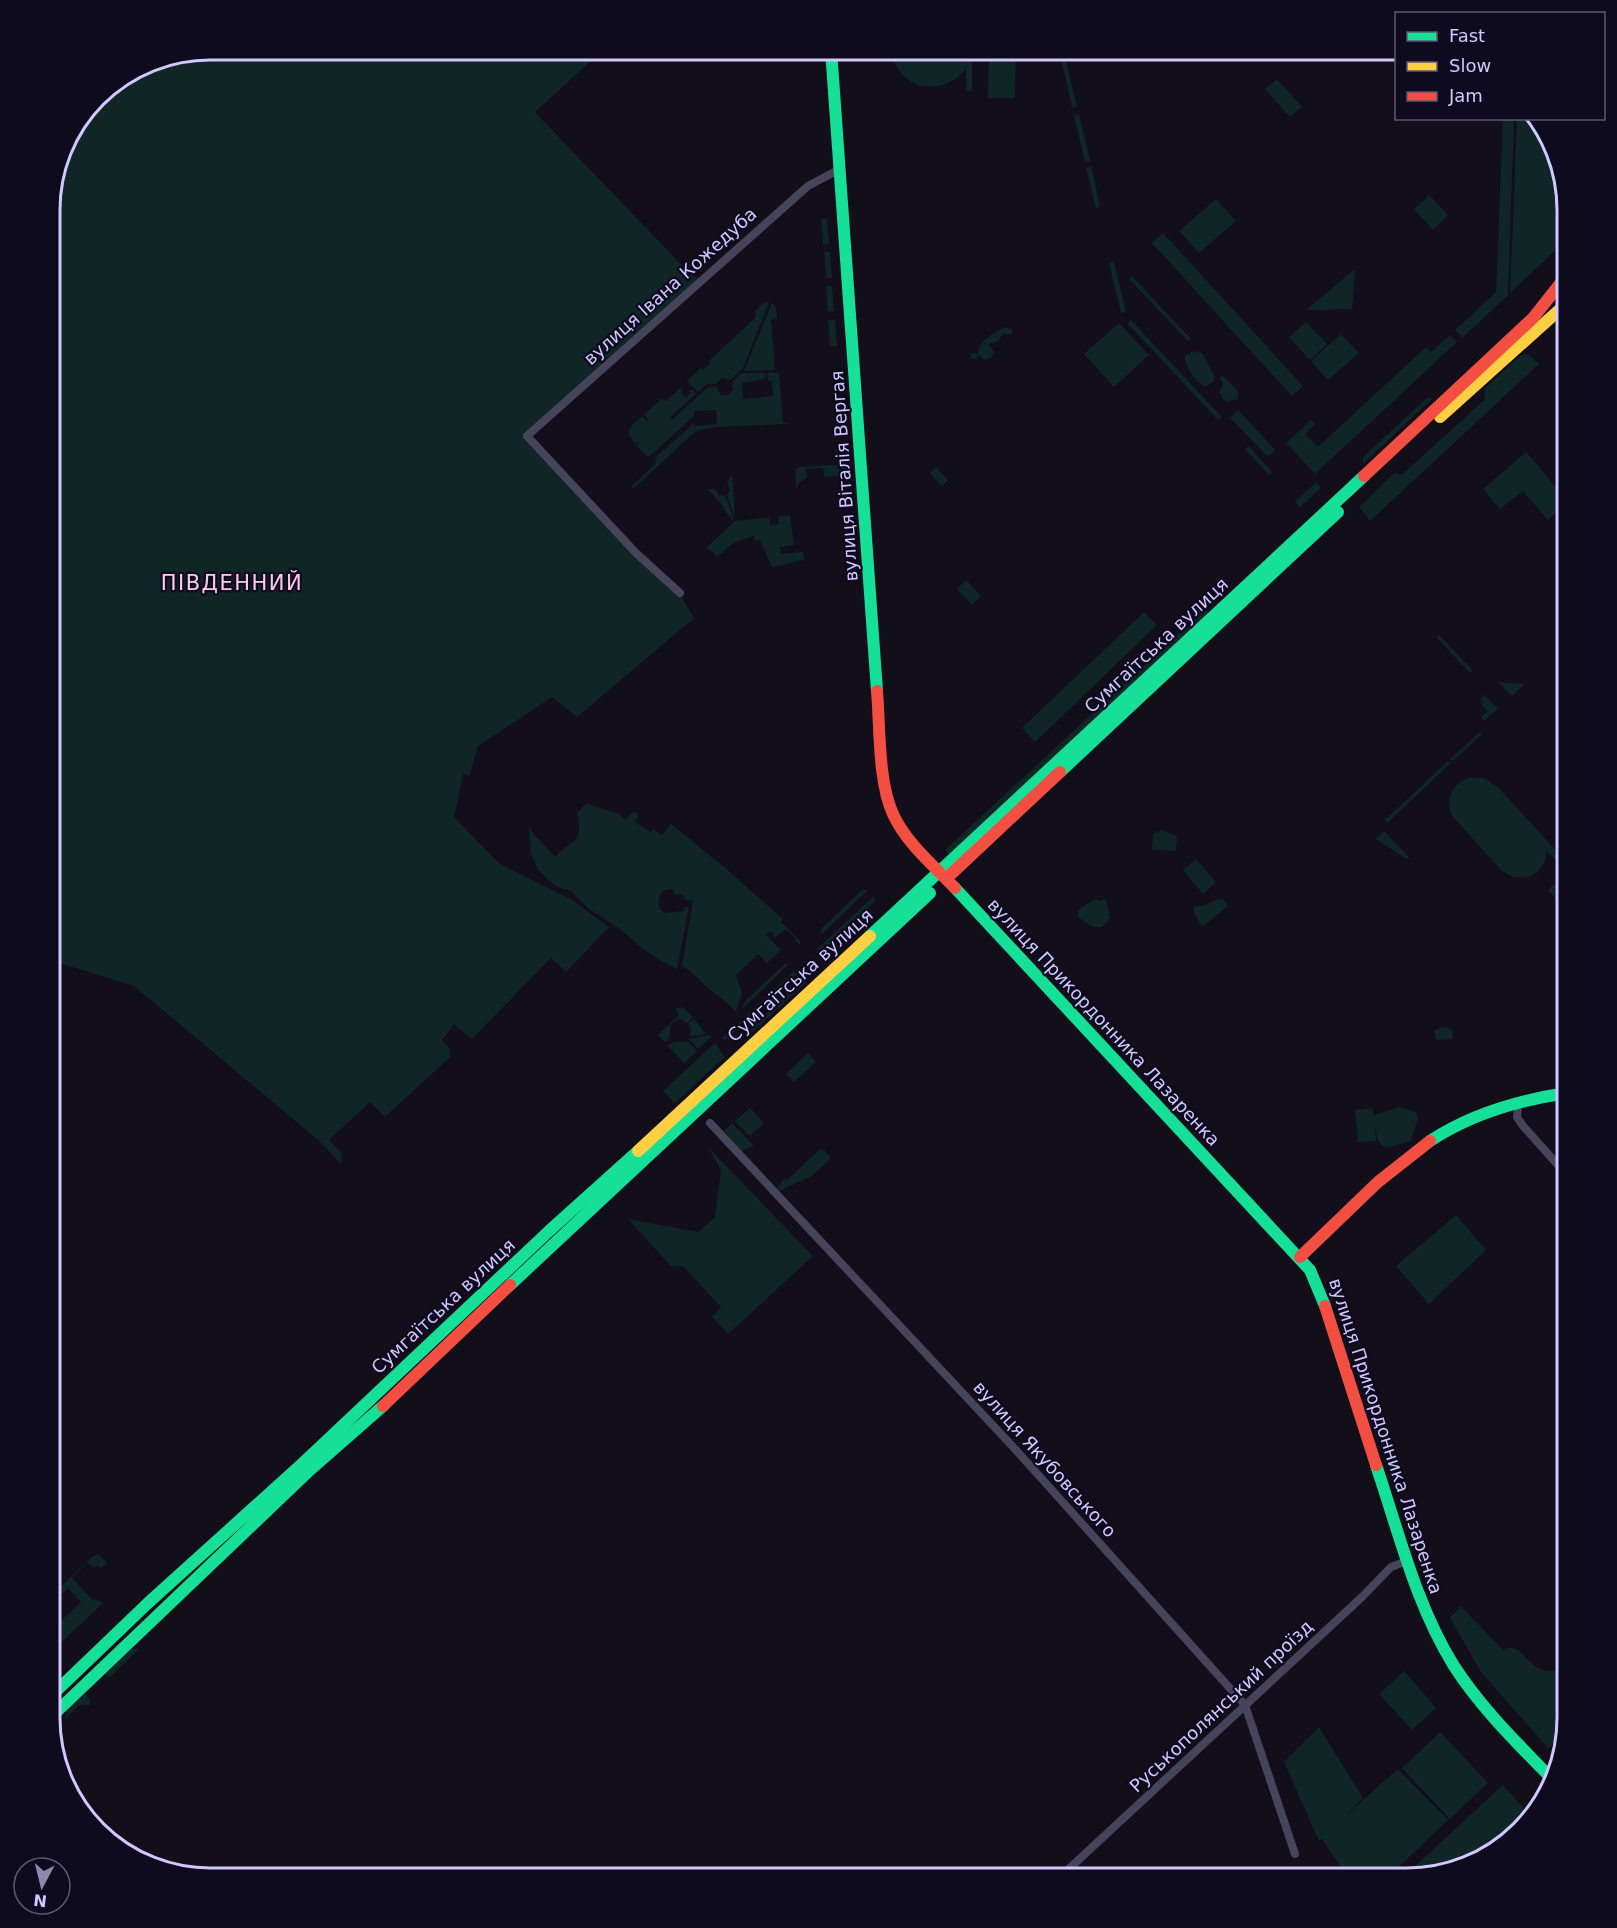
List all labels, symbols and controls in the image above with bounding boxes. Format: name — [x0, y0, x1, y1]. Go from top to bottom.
legend — [1395, 12, 1605, 120]
text: Fast — [1449, 25, 1485, 46]
text: Slow — [1449, 55, 1491, 76]
text: Jam — [1448, 85, 1483, 106]
street label: вулиця Івана Кожедуба — [579, 203, 761, 369]
street label: вулиця Віталія Вергая — [826, 370, 862, 582]
district label: ПІВДЕННИЙ — [161, 570, 303, 595]
street label: Сумгаїтська вулиця — [1080, 573, 1232, 717]
street label: вулиця Прикордонника Лазаренка — [983, 894, 1225, 1150]
street label: Сумгаїтська вулиця — [723, 904, 877, 1046]
street label: Сумгаїтська вулиця — [367, 1234, 519, 1378]
street label: вулиця Прикордонника Лазаренка — [1325, 1275, 1447, 1597]
street label: вулиця Якубовського — [969, 1377, 1121, 1541]
street label: Руськополянський проїзд — [1125, 1616, 1317, 1796]
north arrow — [12, 1856, 72, 1916]
text: N — [32, 1890, 48, 1911]

